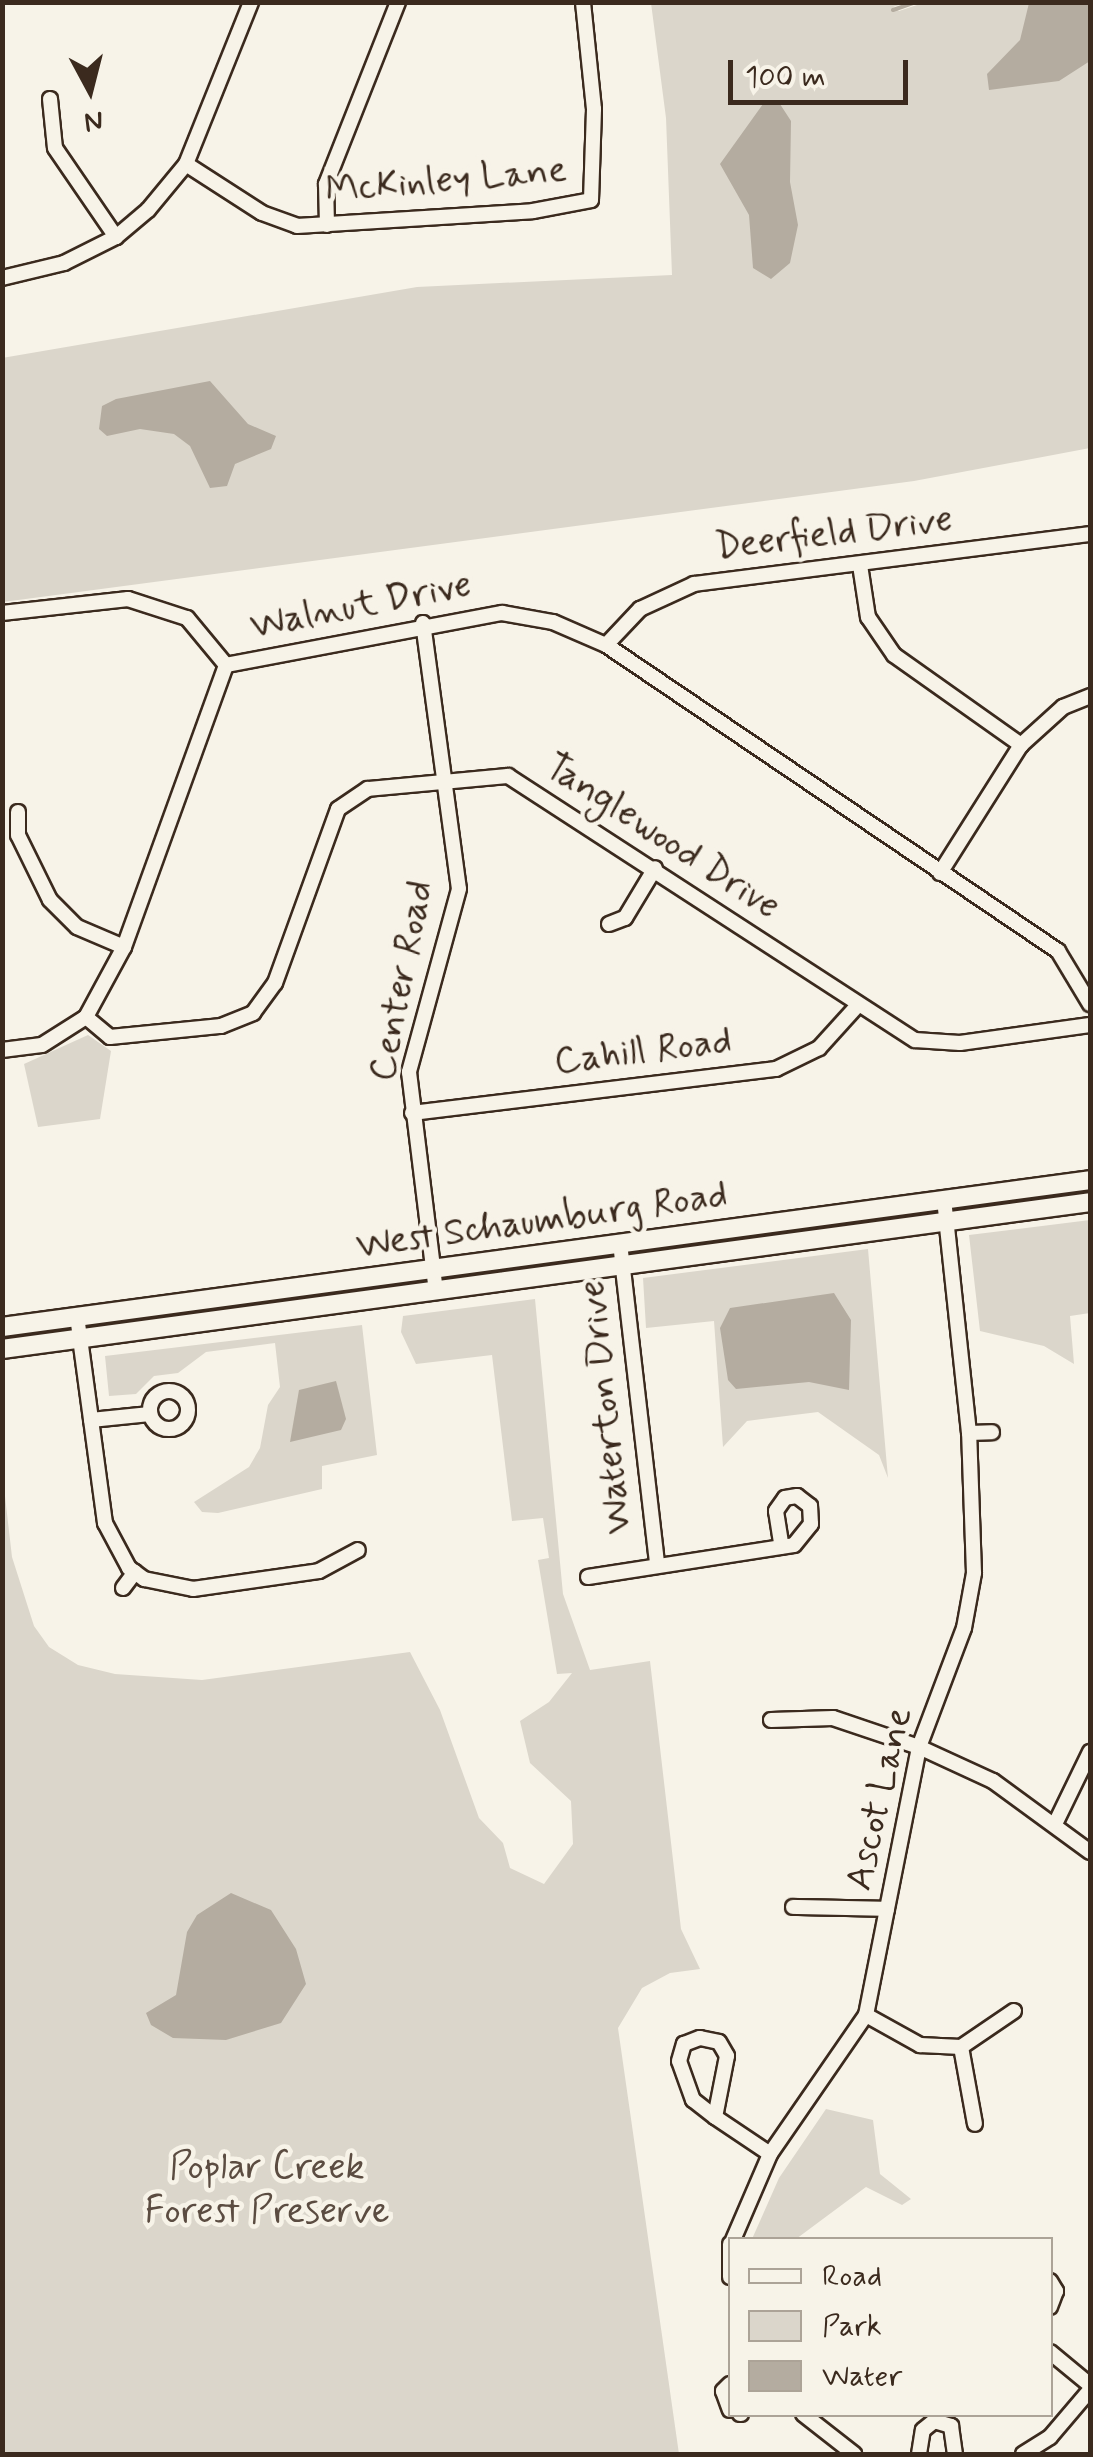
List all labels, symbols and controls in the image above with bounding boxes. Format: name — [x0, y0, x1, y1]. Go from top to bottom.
north arrow — [40, 40, 140, 140]
scale bar — [733, 40, 913, 102]
text: 100 m — [745, 58, 826, 97]
text: N — [82, 101, 105, 140]
street label: McKinley Lane — [326, 148, 566, 214]
street label: Deerfield Drive — [714, 497, 954, 571]
street label: Walnut Drive — [248, 562, 474, 650]
street label: Tanglewood Drive — [536, 744, 788, 930]
street label: Center Road — [360, 876, 444, 1086]
street label: Cahill Road — [552, 1018, 734, 1086]
street label: West Schaumburg Road — [353, 1172, 731, 1270]
street label: Waterton Drive — [570, 1279, 642, 1535]
street label: Ascot Lane — [837, 1705, 923, 1893]
park label: Poplar Creek Forest Preserve — [144, 2145, 390, 2234]
legend — [728, 2237, 1053, 2417]
text: Road — [822, 2257, 882, 2296]
text: Park — [822, 2307, 882, 2346]
text: Water — [822, 2357, 902, 2396]

